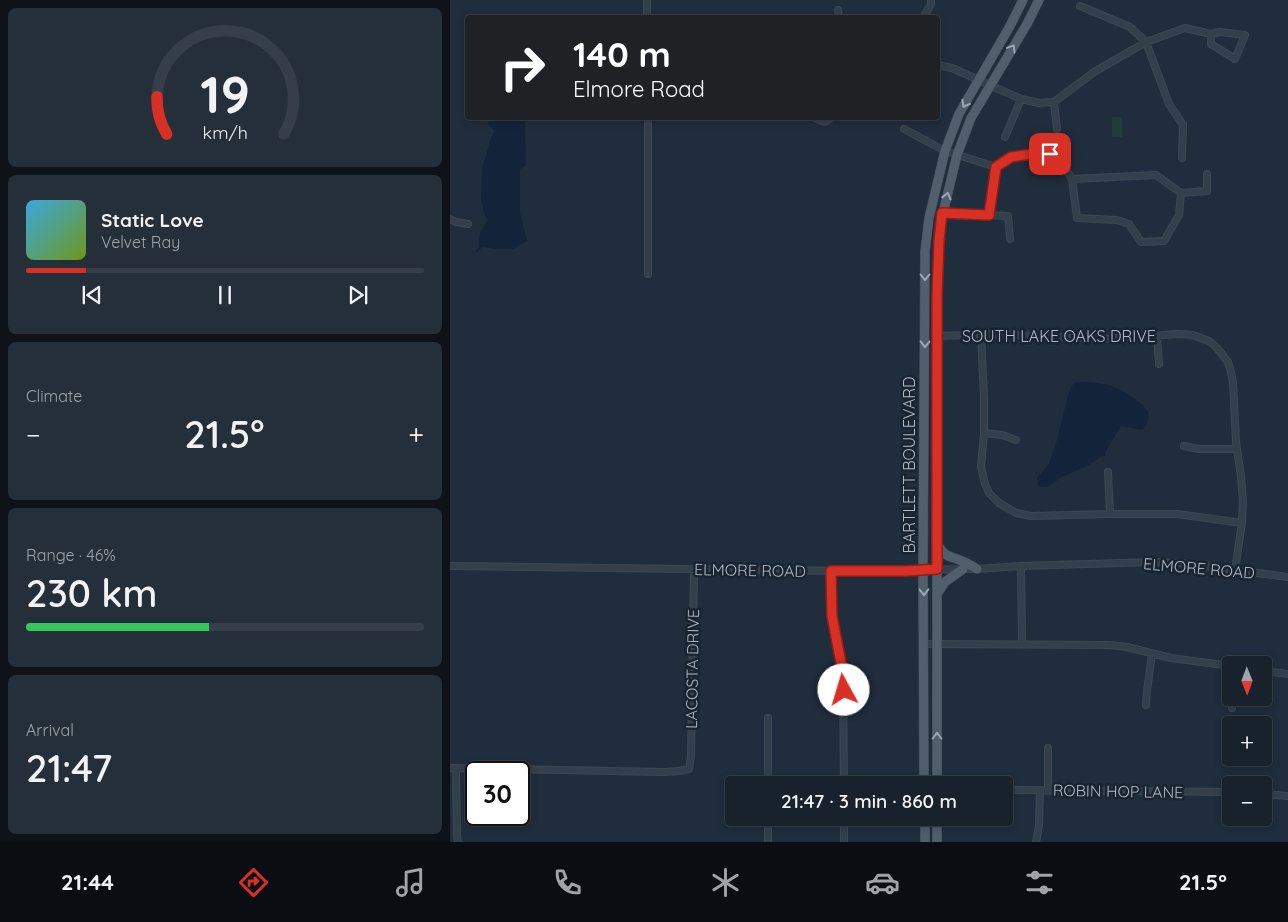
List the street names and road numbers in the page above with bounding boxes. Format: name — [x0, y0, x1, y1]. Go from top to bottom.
street label: SOUTH LAKE OAKS DRIVE — [962, 326, 1156, 346]
street label: BARTLETT BOULEVARD — [899, 376, 919, 554]
street label: ELMORE ROAD — [1142, 553, 1256, 583]
street label: ELMORE ROAD — [694, 559, 806, 581]
street label: LACOSTA DRIVE — [681, 609, 703, 729]
street label: ROBIN HOP LANE — [1053, 780, 1183, 802]

